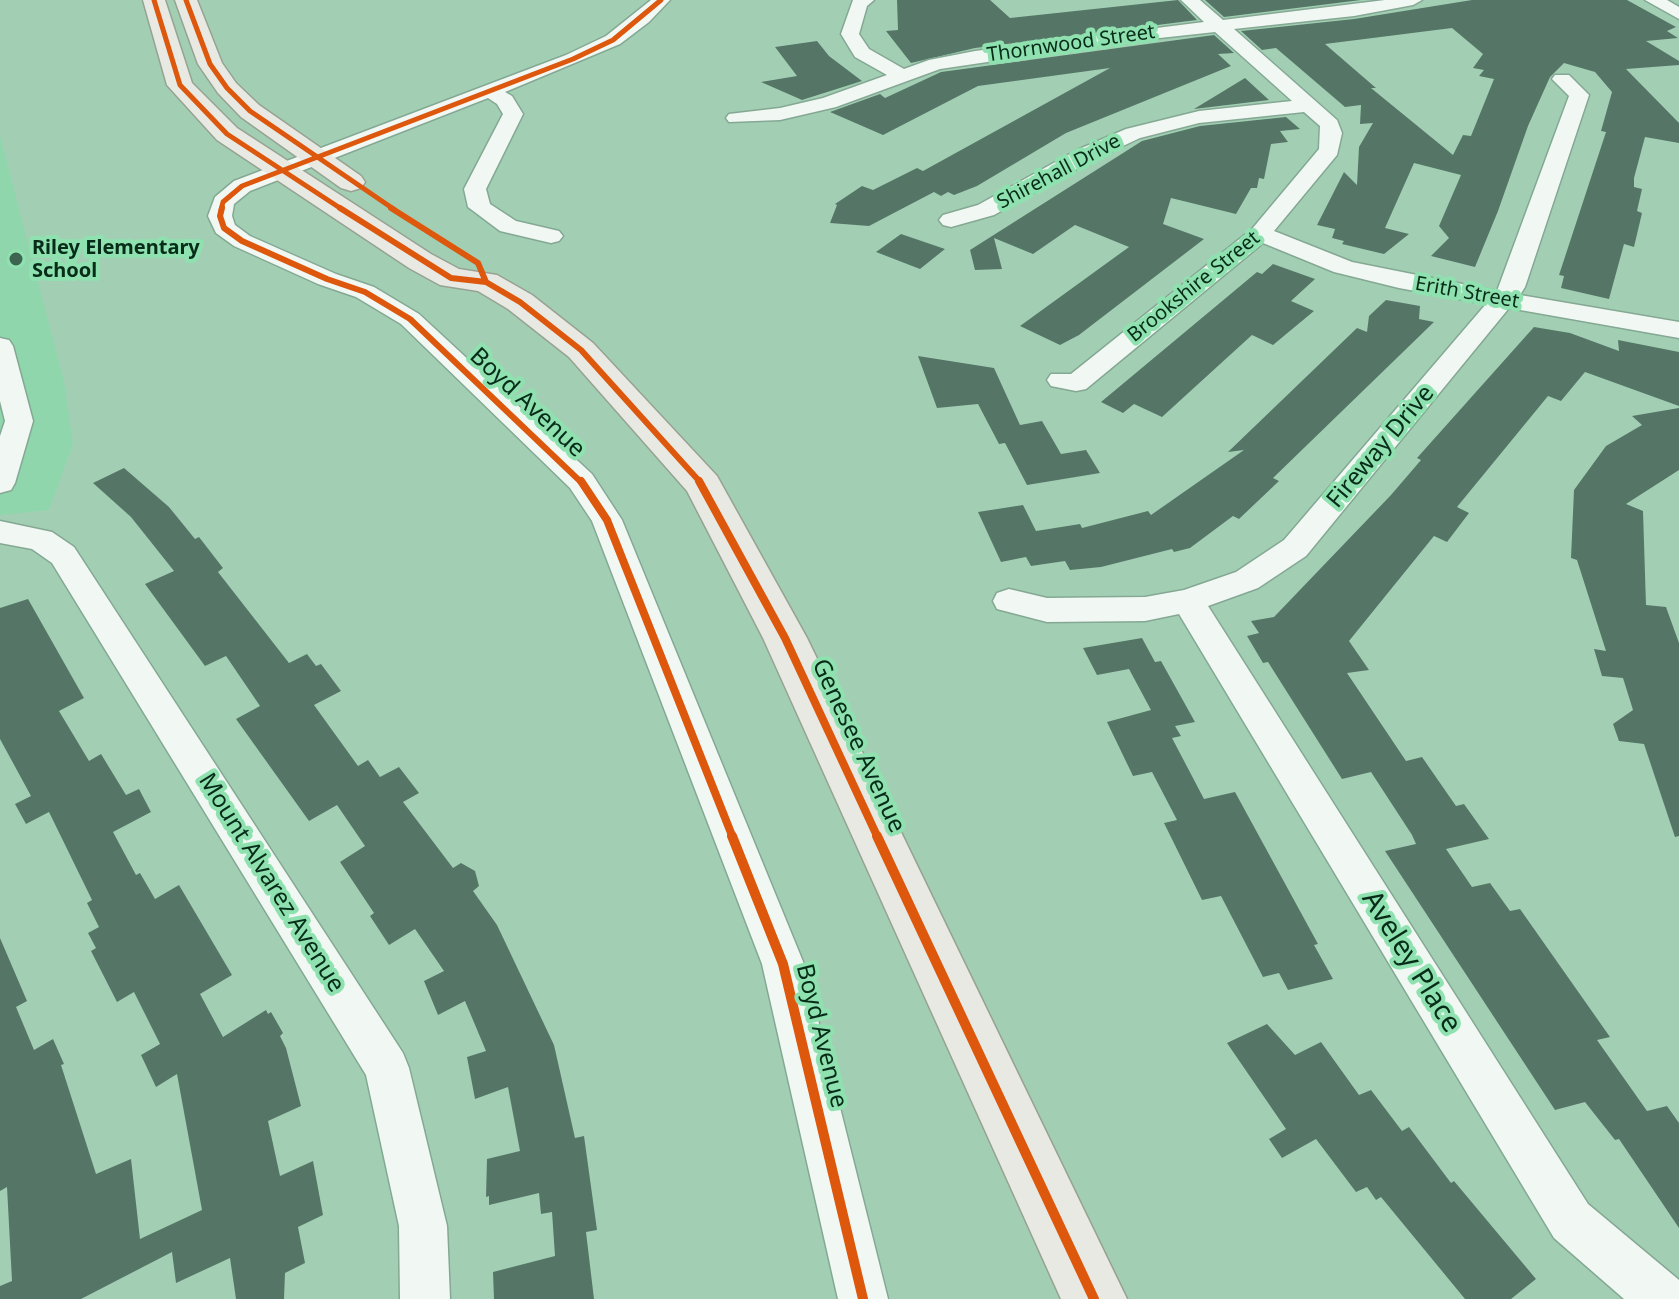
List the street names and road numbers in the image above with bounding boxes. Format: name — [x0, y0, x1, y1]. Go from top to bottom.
street label: Thornwood Street — [985, 20, 1157, 68]
street label: Shirehall Drive — [993, 129, 1125, 215]
street label: Brookshire Street — [1123, 226, 1265, 348]
street label: Erith Street — [1413, 272, 1521, 314]
street label: Boyd Avenue — [463, 342, 591, 464]
street label: Fireway Drive — [1321, 380, 1441, 514]
street label: Genesee Avenue — [805, 655, 911, 837]
street label: Mount Alvarez Avenue — [192, 768, 350, 998]
street label: Aveley Place — [1354, 885, 1468, 1039]
street label: Boyd Avenue — [789, 961, 853, 1111]

